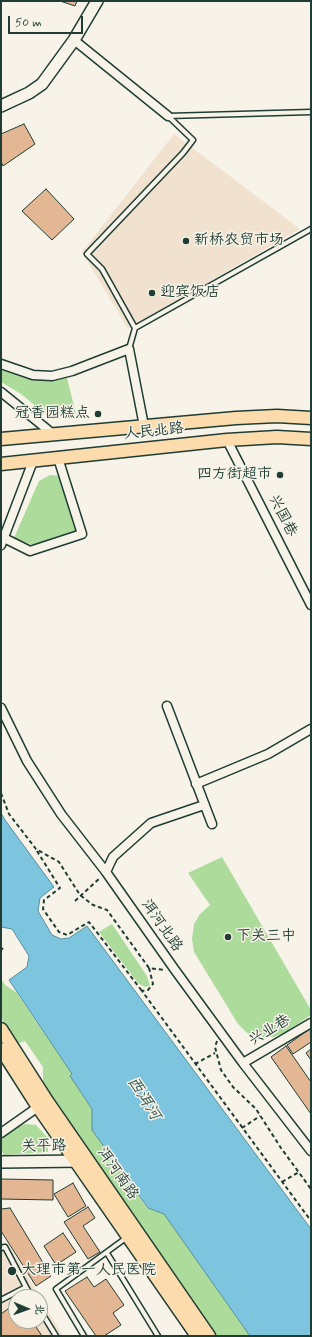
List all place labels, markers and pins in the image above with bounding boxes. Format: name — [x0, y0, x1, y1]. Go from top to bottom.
place label: 新桥农贸市场 — [194, 232, 284, 250]
marker: 新桥农贸市场 — [181, 236, 191, 246]
place label: 迎宾饭店 — [160, 284, 220, 302]
marker: 迎宾饭店 — [147, 288, 157, 298]
place label: 冠香园糕点 — [15, 405, 90, 423]
marker: 冠香园糕点 — [93, 409, 103, 419]
place label: 四方街超市 — [197, 466, 272, 484]
marker: 四方街超市 — [275, 470, 285, 480]
place label: 下关三中 — [236, 928, 296, 946]
marker: 下关三中 — [223, 932, 233, 942]
place label: 大理市第一人民医院 — [21, 1262, 156, 1280]
marker: 大理市第一人民医院 — [6, 1265, 18, 1277]

